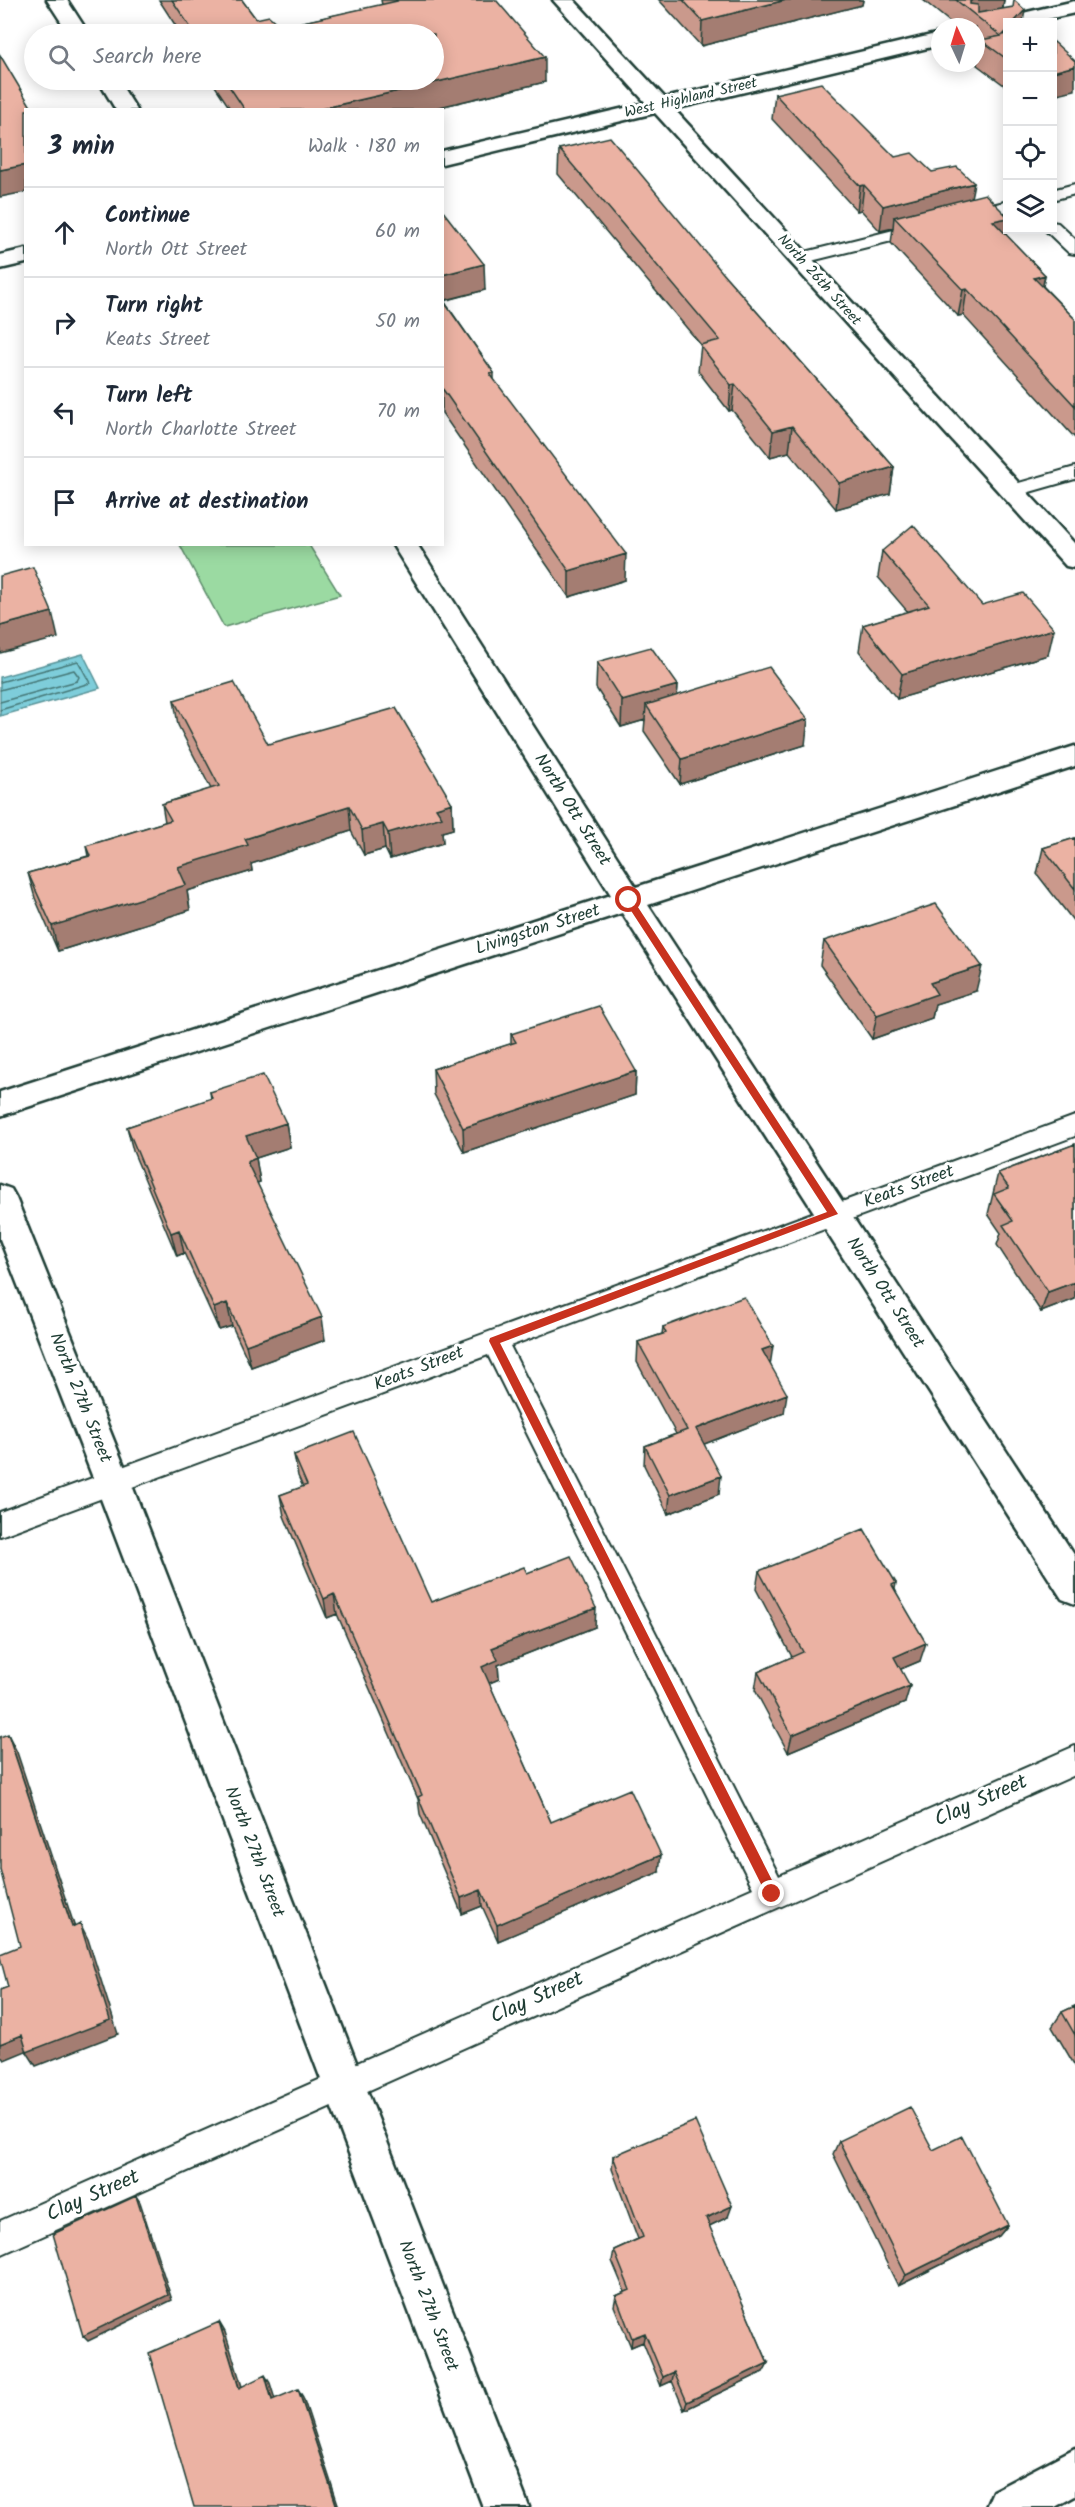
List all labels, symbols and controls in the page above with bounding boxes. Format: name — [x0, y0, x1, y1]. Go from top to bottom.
north arrow — [931, 18, 985, 72]
map controls — [1003, 18, 1057, 234]
button: + — [1003, 18, 1057, 72]
search box — [24, 24, 444, 90]
text: Search here — [93, 40, 201, 75]
icon: search — [45, 41, 78, 74]
street label: West Highland Street — [622, 71, 760, 125]
button: − — [1003, 72, 1057, 126]
text: 3 min — [48, 126, 115, 168]
button: locate — [1003, 126, 1057, 180]
text: Walk · 180 m — [308, 131, 420, 163]
button: layers — [1003, 180, 1057, 234]
text: Continue — [105, 199, 190, 234]
icon: ahead — [48, 216, 81, 249]
text: 60 m — [375, 216, 420, 248]
street label: North 26th Street — [771, 229, 867, 332]
text: North Ott Street — [105, 234, 247, 266]
text: Turn right — [105, 289, 203, 324]
icon: right — [48, 306, 81, 339]
text: 50 m — [375, 306, 420, 338]
text: Keats Street — [105, 324, 210, 356]
text: Turn left — [105, 379, 192, 414]
icon: left — [48, 396, 81, 429]
text: 70 m — [377, 396, 420, 428]
text: North Charlotte Street — [105, 414, 297, 446]
text: Arrive at destination — [105, 485, 308, 520]
icon: arrive — [48, 486, 81, 519]
street label: North Ott Street — [526, 748, 619, 873]
route start — [615, 886, 641, 912]
street label: Livingston Street — [472, 896, 605, 964]
street label: Keats Street — [860, 1157, 959, 1217]
street label: North Ott Street — [838, 1231, 933, 1355]
street label: North 27th Street — [41, 1328, 120, 1469]
street label: Keats Street — [370, 1338, 469, 1400]
street label: Clay Street — [929, 1765, 1034, 1836]
street label: North 27th Street — [216, 1782, 293, 1923]
route end — [758, 1880, 784, 1906]
street label: Clay Street — [485, 1962, 590, 2033]
street label: Clay Street — [41, 2160, 146, 2231]
street label: North 27th Street — [390, 2236, 467, 2377]

